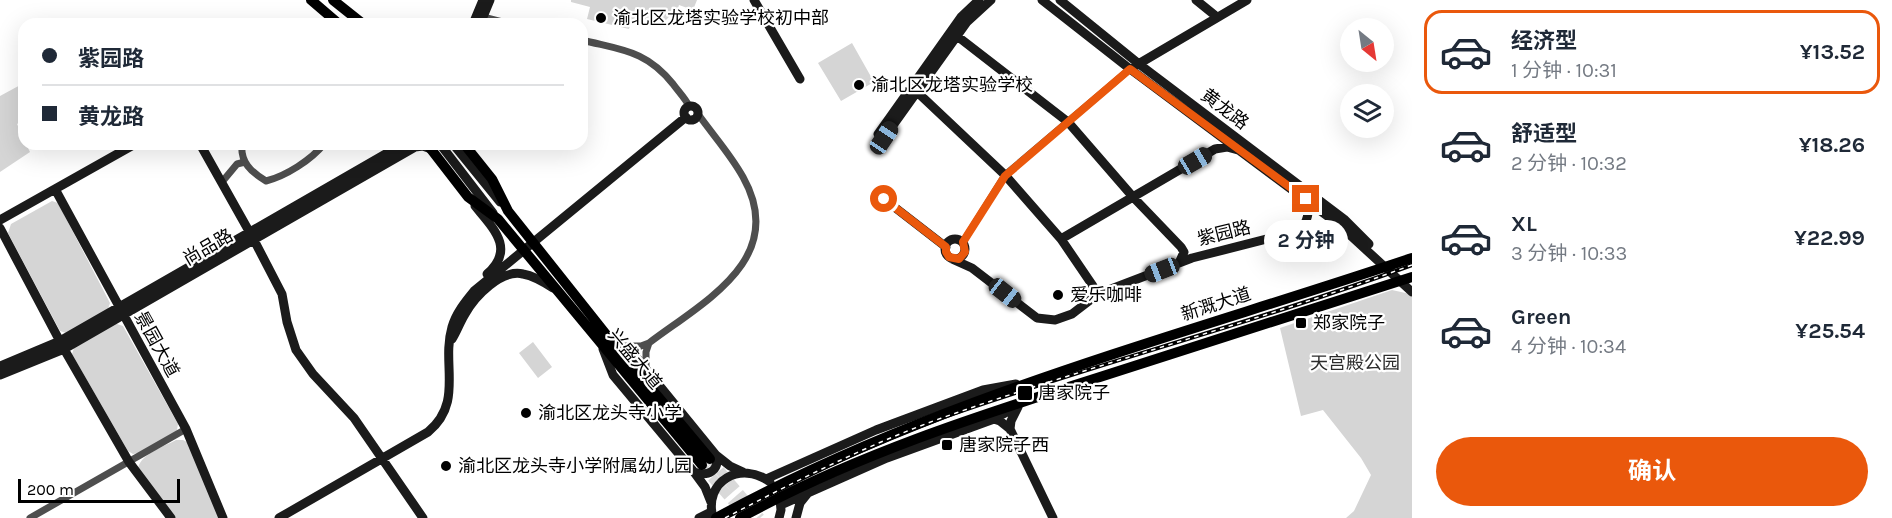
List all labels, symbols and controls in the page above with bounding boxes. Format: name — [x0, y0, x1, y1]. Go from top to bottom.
place label: 渝北区龙塔实验学校初中部 — [613, 7, 829, 29]
marker: 渝北区龙塔实验学校初中部 — [594, 11, 608, 25]
north arrow — [1340, 18, 1394, 72]
map controls — [1340, 18, 1394, 138]
icon: car — [1439, 25, 1493, 79]
text: 经济型 — [1511, 28, 1577, 54]
text: ¥13.52 — [1800, 39, 1865, 65]
text: 紫园路 — [78, 46, 144, 72]
text: 1 分钟 · 10:31 — [1511, 59, 1617, 82]
place label: 渝北区龙塔实验学校 — [871, 74, 1033, 96]
marker: 渝北区龙塔实验学校 — [852, 78, 866, 92]
street label: 黄龙路 — [1197, 84, 1253, 134]
button: layers — [1340, 84, 1394, 138]
text: 黄龙路 — [78, 104, 144, 130]
car — [866, 118, 902, 158]
icon: car — [1439, 118, 1493, 172]
text: 舒适型 — [1511, 121, 1577, 147]
text: ¥18.26 — [1799, 132, 1865, 158]
car — [1175, 144, 1215, 178]
text: 2 分钟 · 10:32 — [1511, 152, 1627, 175]
route start — [870, 185, 897, 212]
route end — [1292, 185, 1319, 212]
icon: car — [1439, 211, 1493, 265]
text: XL — [1511, 211, 1537, 237]
street label: 紫园路 — [1195, 216, 1253, 250]
callout: 2 分钟 — [1264, 220, 1348, 262]
street label: 尚品路 — [179, 224, 237, 270]
text: ¥22.99 — [1794, 225, 1865, 251]
text: 2 分钟 — [1277, 229, 1335, 252]
text: 3 分钟 · 10:33 — [1511, 242, 1627, 265]
car — [1142, 255, 1182, 285]
car — [985, 275, 1025, 311]
street label: 新溉大道 — [1178, 282, 1254, 326]
place label: 爱乐咖啡 — [1070, 284, 1142, 306]
marker: 爱乐咖啡 — [1051, 288, 1065, 302]
icon: car — [1439, 304, 1493, 358]
text: Green — [1511, 304, 1572, 330]
street label: 景园大道 — [130, 307, 184, 381]
place label: 郑家院子 — [1313, 312, 1385, 334]
marker: 郑家院子 — [1294, 316, 1308, 330]
text: ¥25.54 — [1795, 318, 1865, 344]
street label: 兴盛大道 — [603, 324, 667, 394]
text: 4 分钟 · 10:34 — [1511, 335, 1626, 358]
park label: 天宫殿公园 — [1310, 352, 1400, 374]
place label: 唐家院子 — [1038, 382, 1110, 404]
marker: 唐家院子 — [1016, 384, 1034, 402]
place label: 渝北区龙头寺小学 — [538, 402, 682, 424]
marker: 渝北区龙头寺小学 — [519, 406, 533, 420]
place label: 唐家院子西 — [959, 434, 1049, 456]
button: 确认 — [1436, 437, 1868, 506]
marker: 唐家院子西 — [940, 438, 954, 452]
place label: 渝北区龙头寺小学附属幼儿园 — [458, 455, 692, 477]
marker: 渝北区龙头寺小学附属幼儿园 — [439, 459, 453, 473]
scale bar — [18, 476, 180, 504]
text: 200 m — [27, 480, 74, 499]

